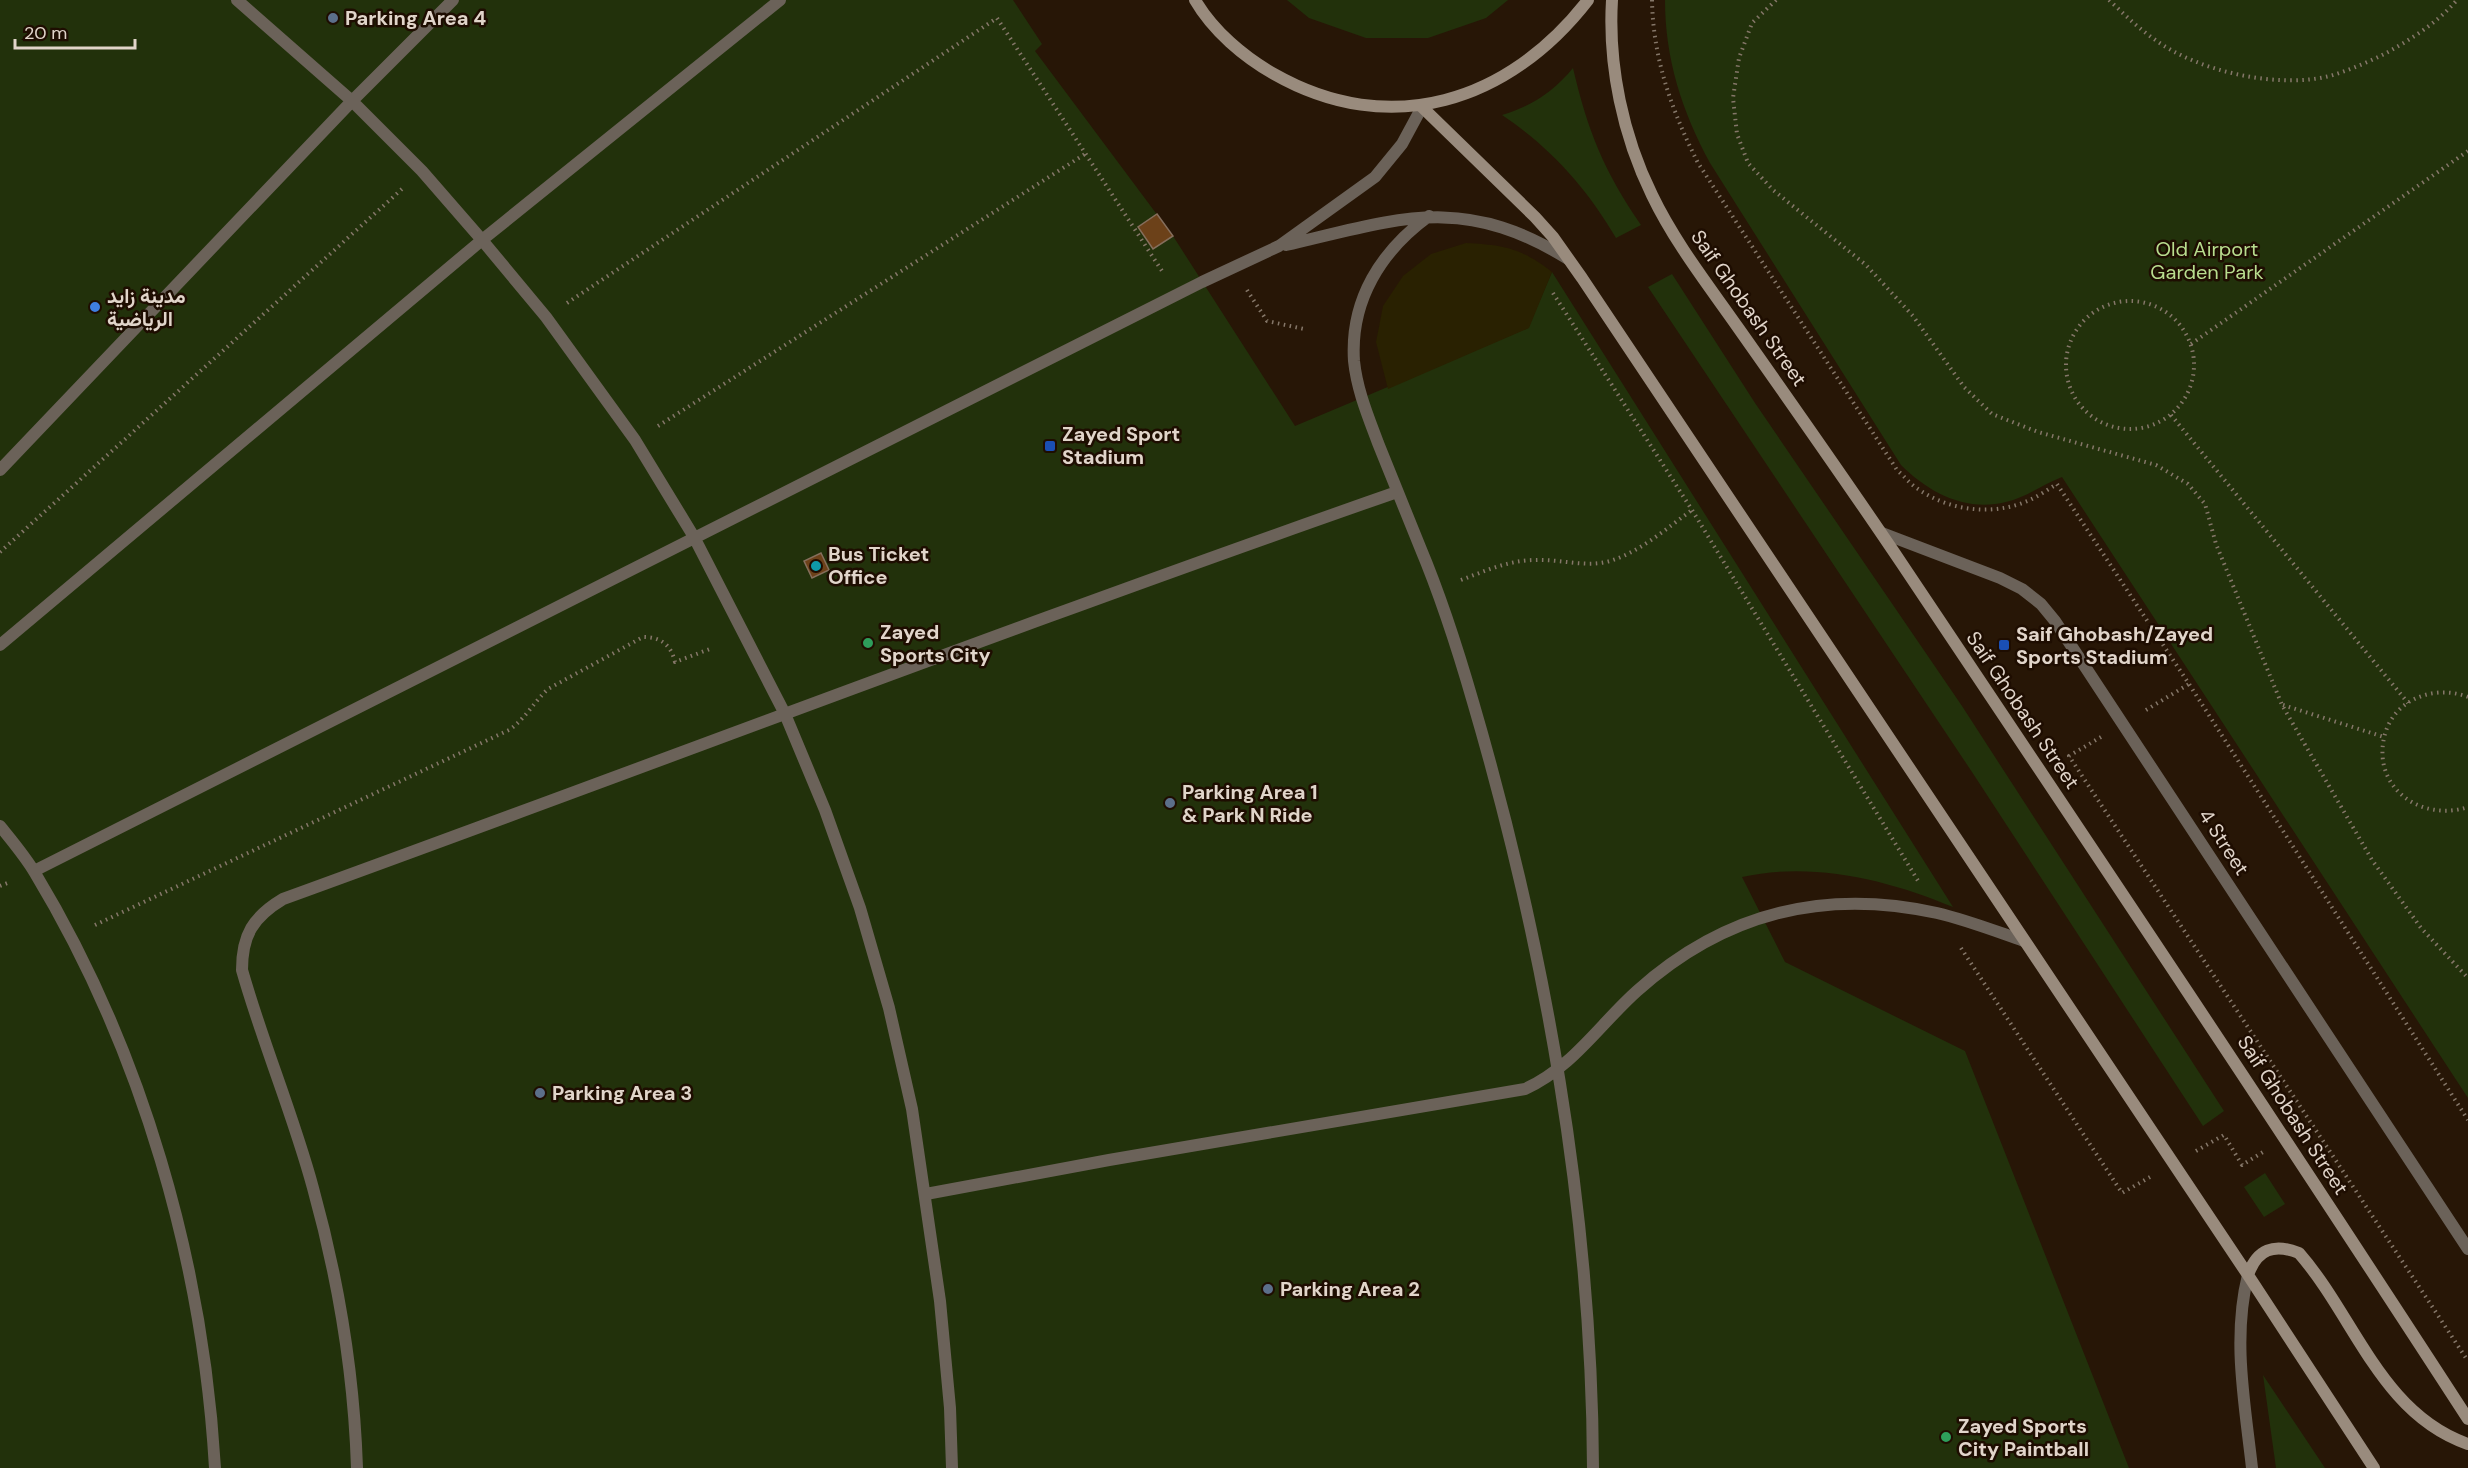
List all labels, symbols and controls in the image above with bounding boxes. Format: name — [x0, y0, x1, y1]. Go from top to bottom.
place label: Parking Area 4 — [345, 5, 486, 31]
marker: Parking Area 4 — [326, 11, 340, 25]
scale bar — [15, 12, 135, 50]
text: 20 m — [24, 21, 67, 45]
street label: Saif Ghobash Street — [1685, 225, 1813, 391]
park label: Old Airport Garden Park — [2150, 236, 2264, 285]
place label: مدينة زايد الرياضية — [107, 283, 186, 332]
marker: مدينة زايد الرياضية — [88, 300, 102, 314]
place label: Zayed Sport Stadium — [1062, 421, 1180, 470]
marker: Zayed Sport Stadium — [1043, 439, 1057, 453]
place label: Bus Ticket Office — [828, 541, 929, 590]
marker: Bus Ticket Office — [809, 559, 823, 573]
place label: Zayed Sports City — [880, 619, 991, 668]
place label: Saif Ghobash/Zayed Sports Stadium — [2016, 621, 2213, 670]
street label: Saif Ghobash Street — [1961, 626, 2086, 794]
marker: Zayed Sports City — [861, 636, 875, 650]
marker: Saif Ghobash/Zayed Sports Stadium — [1997, 638, 2011, 652]
place label: Parking Area 1 & Park N Ride — [1182, 779, 1317, 828]
marker: Parking Area 1 & Park N Ride — [1163, 796, 1177, 810]
street label: 4 Street — [2193, 804, 2255, 880]
street label: Saif Ghobash Street — [2232, 1030, 2354, 1200]
place label: Parking Area 3 — [552, 1080, 692, 1106]
marker: Parking Area 3 — [533, 1086, 547, 1100]
place label: Parking Area 2 — [1280, 1276, 1420, 1302]
marker: Parking Area 2 — [1261, 1282, 1275, 1296]
place label: Zayed Sports City Paintball — [1958, 1413, 2089, 1462]
marker: Zayed Sports City Paintball — [1939, 1430, 1953, 1444]

